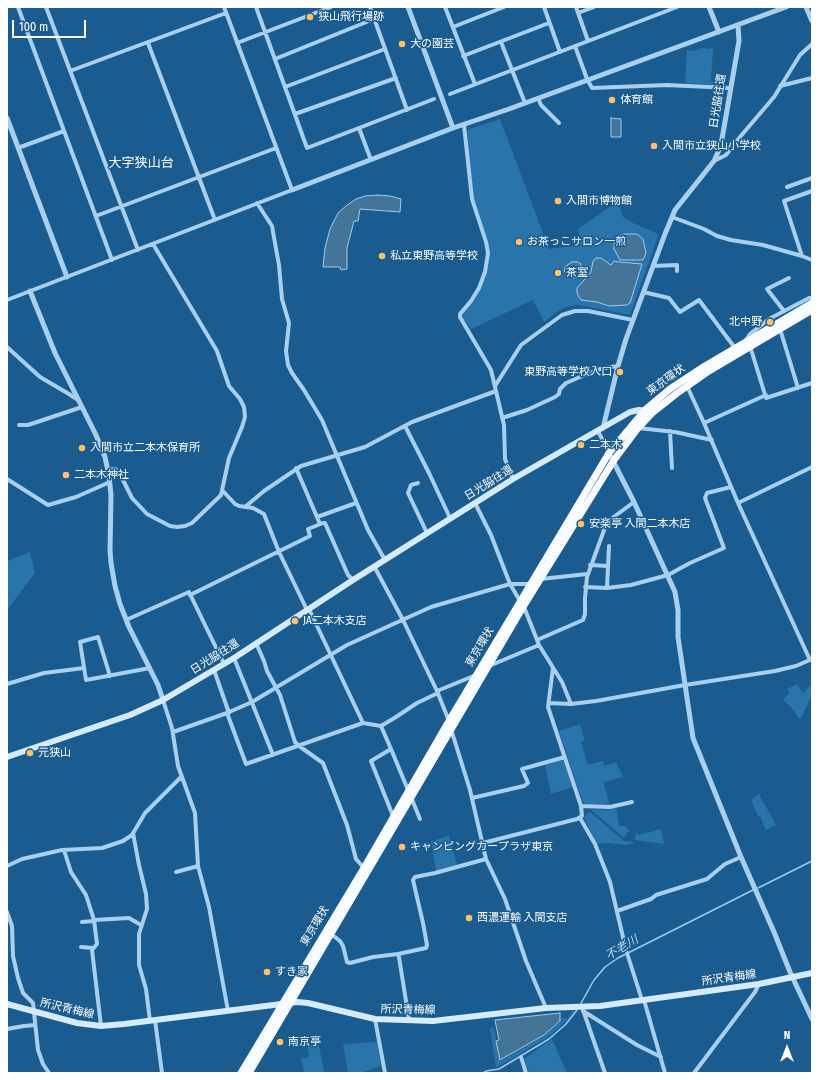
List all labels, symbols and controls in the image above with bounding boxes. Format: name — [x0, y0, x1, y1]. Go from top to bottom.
place label: 狭山飛行場跡 — [318, 10, 384, 24]
scale bar — [14, 12, 88, 38]
marker: 狭山飛行場跡 — [305, 12, 315, 22]
text: 100 m — [19, 20, 48, 34]
place label: 大の園芸 — [410, 37, 454, 51]
marker: 大の園芸 — [397, 39, 407, 49]
street label: 日光脇往還 — [707, 73, 729, 129]
place label: 体育館 — [620, 93, 653, 107]
marker: 体育館 — [607, 95, 617, 105]
place label: 入間市立狭山小学校 — [662, 139, 761, 153]
marker: 入間市立狭山小学校 — [649, 141, 659, 151]
district label: 大字狭山台 — [109, 155, 173, 171]
place label: 入間市博物館 — [566, 194, 632, 208]
marker: 入間市博物館 — [553, 196, 563, 206]
place label: お茶っこサロン一煎 — [527, 235, 626, 249]
marker: お茶っこサロン一煎 — [514, 237, 524, 247]
place label: 私立東野高等学校 — [390, 249, 478, 263]
marker: 私立東野高等学校 — [377, 251, 387, 261]
place label: 茶室 — [566, 266, 588, 280]
marker: 茶室 — [553, 268, 563, 278]
place label: 北中野 — [729, 315, 762, 329]
marker: 北中野 — [765, 317, 775, 327]
street label: 東京環状 — [644, 362, 688, 398]
place label: 東野高等学校入口 — [524, 365, 612, 379]
marker: 東野高等学校入口 — [615, 367, 625, 377]
place label: 二本木 — [589, 438, 622, 452]
marker: 二本木 — [576, 440, 586, 450]
place label: 入間市立二本木保育所 — [90, 441, 200, 455]
marker: 入間市立二本木保育所 — [77, 443, 87, 453]
street label: 日光脇往還 — [462, 463, 516, 503]
place label: 二本木神社 — [74, 468, 129, 482]
marker: 二本木神社 — [61, 470, 71, 480]
place label: 安楽亭 入間二本木店 — [589, 517, 691, 531]
marker: 安楽亭 入間二本木店 — [576, 519, 586, 529]
place label: JA二本木支店 — [303, 614, 367, 628]
marker: JA二本木支店 — [290, 616, 300, 626]
street label: 東京環状 — [463, 625, 497, 669]
street label: 日光脇往還 — [188, 637, 242, 677]
place label: 元狭山 — [38, 746, 71, 760]
marker: 元狭山 — [25, 748, 35, 758]
place label: キャンピングカープラザ東京 — [410, 840, 553, 854]
marker: キャンピングカープラザ東京 — [397, 842, 407, 852]
street label: 東京環状 — [298, 904, 332, 948]
place label: 西濃運輸 入間支店 — [477, 911, 568, 925]
marker: 西濃運輸 入間支店 — [464, 913, 474, 923]
water label: 不老川 — [603, 933, 641, 963]
place label: すき家 — [275, 965, 308, 979]
marker: すき家 — [262, 967, 272, 977]
street label: 所沢青梅線 — [701, 968, 757, 988]
street label: 所沢青梅線 — [39, 996, 95, 1022]
street label: 所沢青梅線 — [380, 1003, 436, 1017]
north arrow — [767, 1028, 807, 1068]
text: N — [784, 1029, 790, 1042]
place label: 南京亭 — [288, 1035, 321, 1049]
marker: 南京亭 — [275, 1037, 285, 1047]

